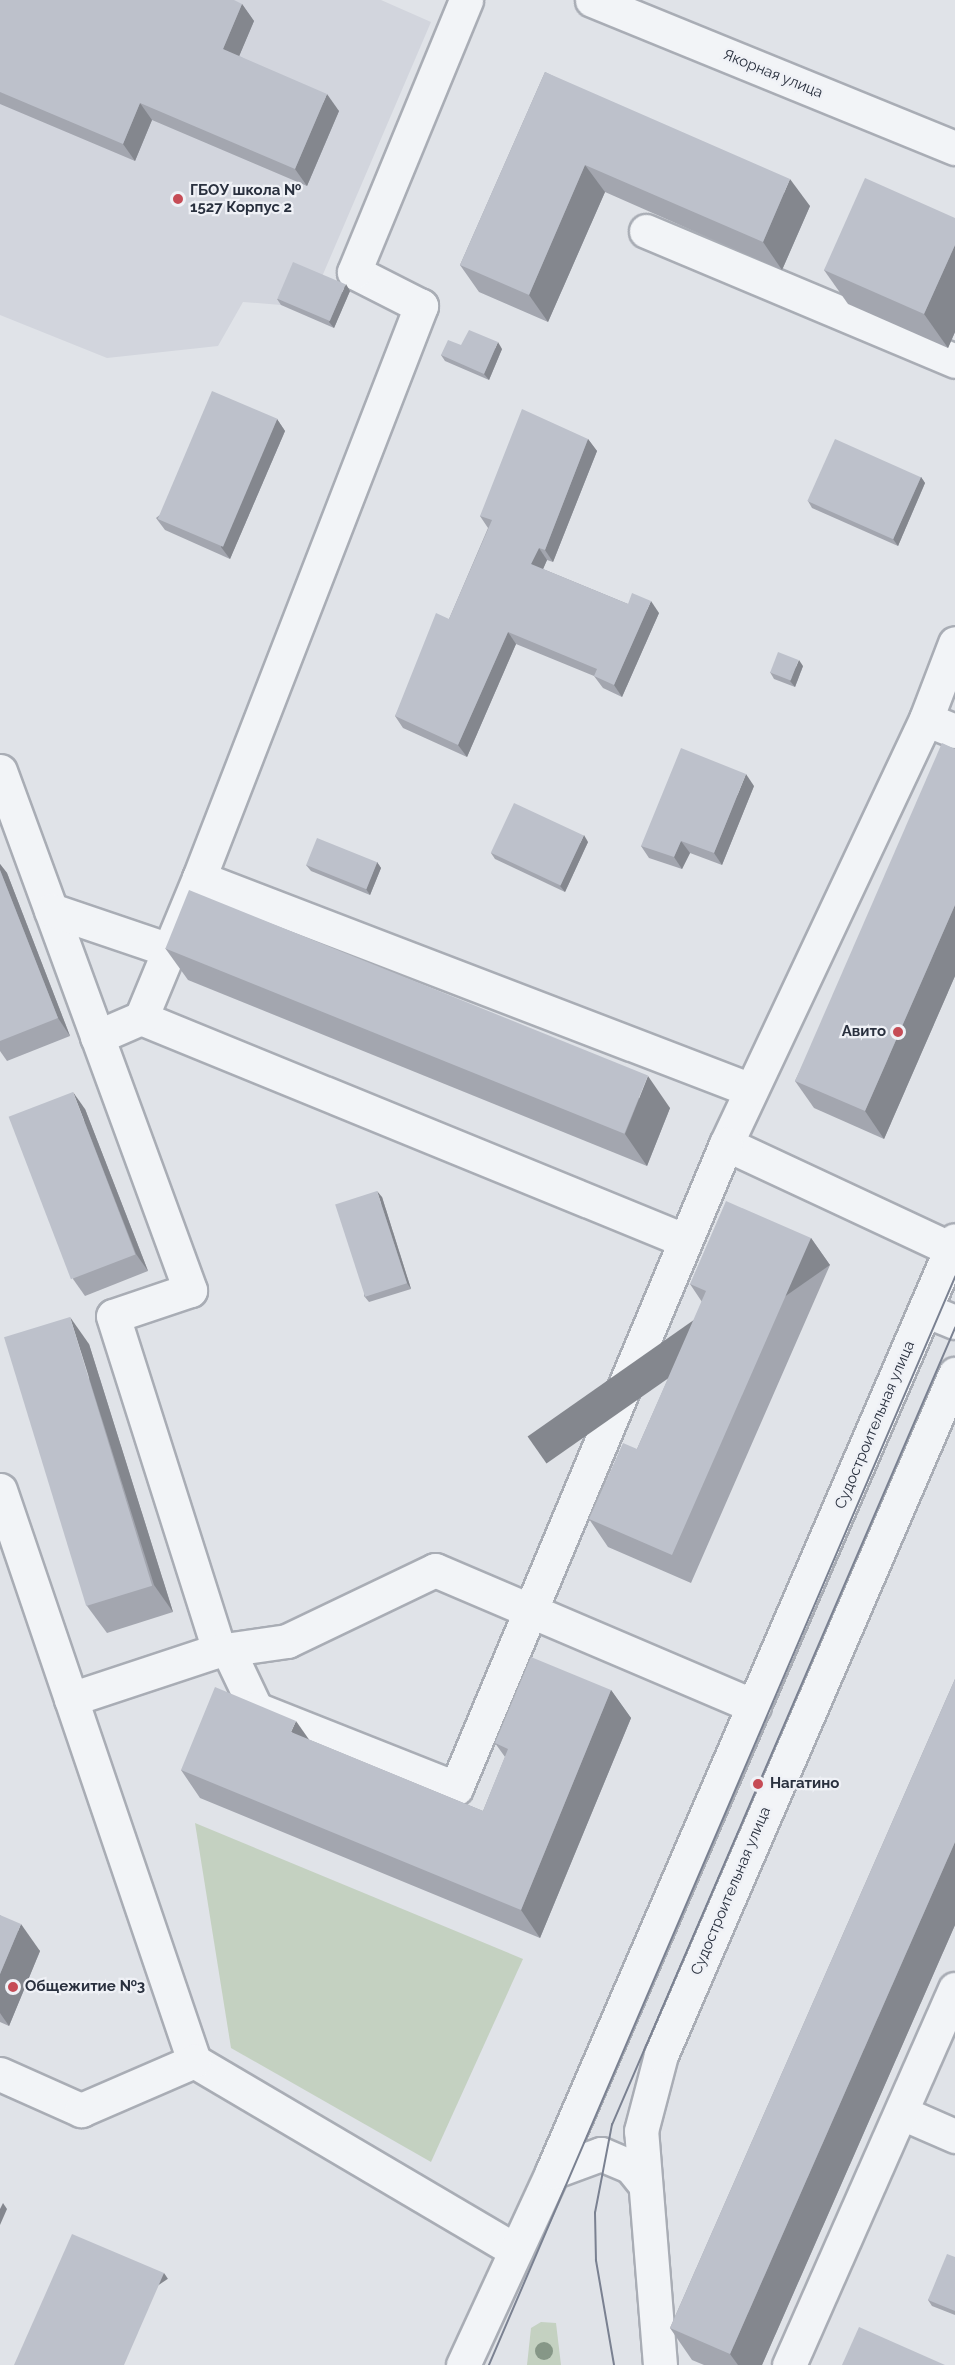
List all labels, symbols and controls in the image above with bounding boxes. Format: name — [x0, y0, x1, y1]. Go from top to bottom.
street label: Якорная улица — [720, 46, 826, 102]
place label: ГБОУ школа № 1527 Корпус 2 — [190, 181, 301, 216]
marker: ГБОУ школа № 1527 Корпус 2 — [171, 192, 185, 206]
place label: Авито — [842, 1023, 886, 1041]
marker: Авито — [891, 1025, 905, 1039]
street label: Судостроительная улица — [831, 1338, 919, 1512]
place label: Нагатино — [770, 1775, 839, 1793]
marker: Нагатино — [751, 1777, 765, 1791]
street label: Судостроительная улица — [687, 1804, 775, 1978]
place label: Общежитие №3 — [25, 1978, 145, 1996]
marker: Общежитие №3 — [6, 1980, 20, 1994]

